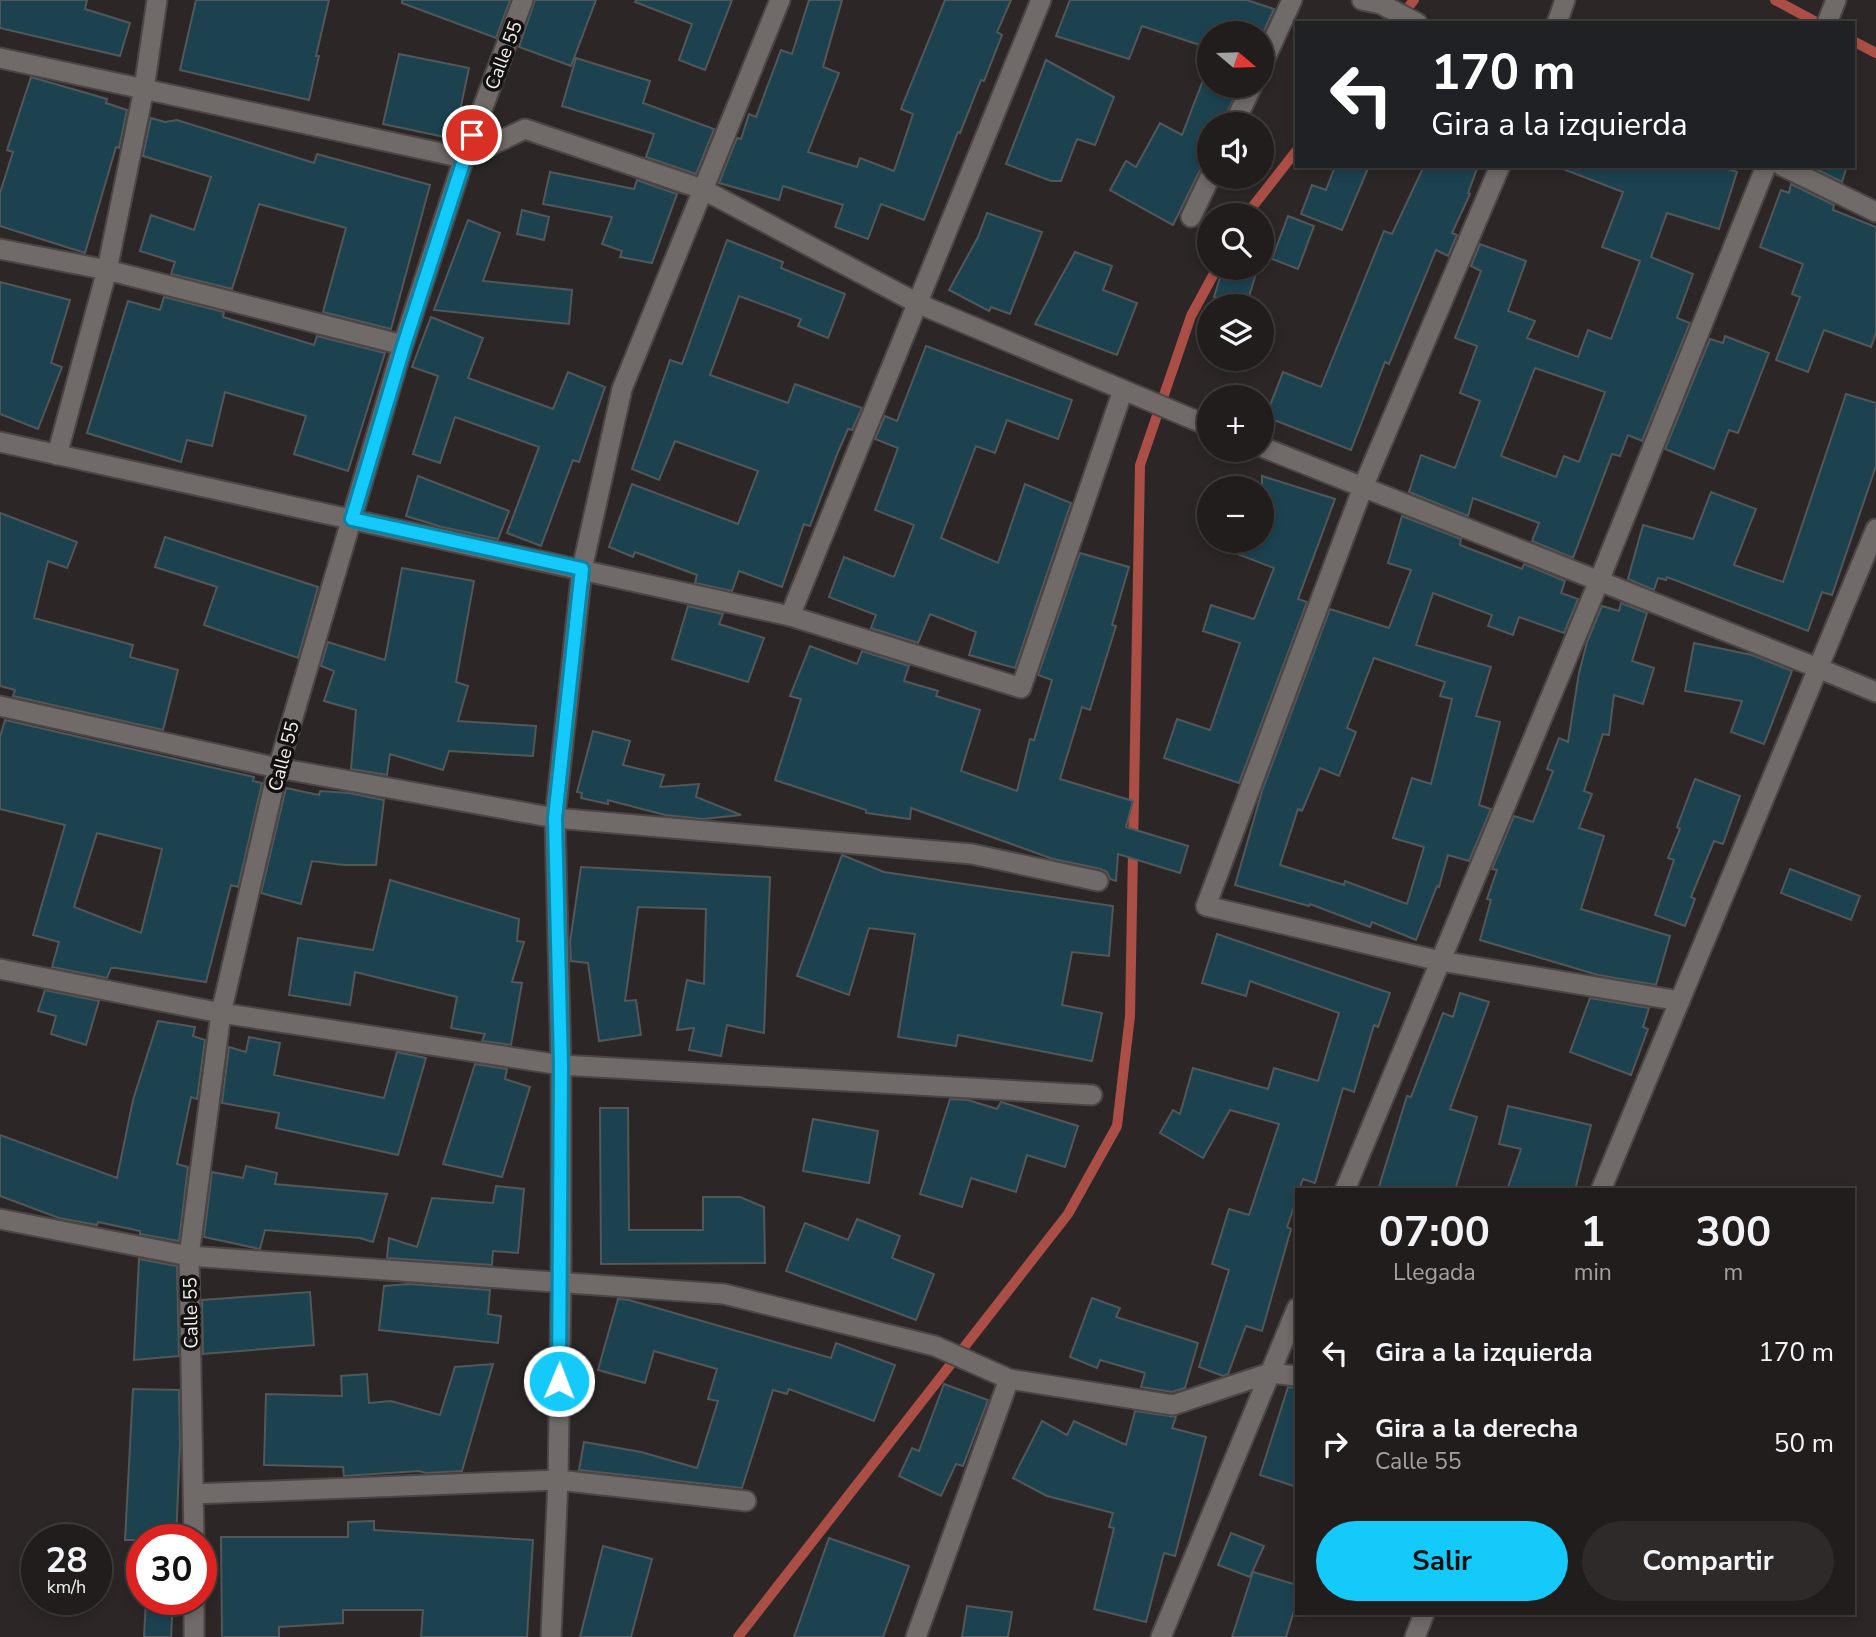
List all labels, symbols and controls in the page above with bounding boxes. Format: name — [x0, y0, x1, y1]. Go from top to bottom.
street label: Calle 55 — [479, 17, 529, 93]
north arrow — [1197, 21, 1274, 98]
map controls — [1197, 21, 1274, 553]
text: 170 m — [1431, 39, 1575, 106]
icon: left — [1316, 49, 1407, 140]
text: Gira a la izquierda — [1431, 103, 1688, 146]
pin — [442, 105, 502, 165]
button: sound — [1197, 112, 1274, 189]
icon: arrive — [453, 116, 491, 154]
button: search — [1197, 203, 1274, 280]
button: layers — [1197, 294, 1274, 371]
button: + — [1197, 385, 1274, 462]
button: − — [1197, 476, 1274, 553]
street label: Calle 55 — [262, 718, 306, 794]
text: 07:00 — [1379, 1204, 1490, 1261]
text: 1 — [1580, 1204, 1605, 1261]
text: 300 — [1696, 1204, 1771, 1261]
text: Llegada — [1393, 1257, 1476, 1288]
text: min — [1574, 1257, 1612, 1288]
text: m — [1724, 1257, 1743, 1288]
street label: Calle 55 — [177, 1277, 205, 1349]
icon: left — [1316, 1334, 1354, 1372]
text: Gira a la izquierda — [1375, 1335, 1593, 1370]
text: 170 m — [1758, 1335, 1834, 1370]
position arrow — [522, 1344, 596, 1418]
text: Gira a la derecha — [1375, 1411, 1578, 1446]
icon: right — [1316, 1425, 1354, 1463]
text: 50 m — [1774, 1426, 1834, 1461]
text: Calle 55 — [1375, 1446, 1462, 1477]
button: Salir — [1316, 1521, 1568, 1601]
button: Compartir — [1582, 1521, 1834, 1601]
speed limit sign: 30 — [126, 1524, 217, 1615]
text: 28 — [45, 1537, 88, 1584]
text: km/h — [47, 1575, 86, 1599]

